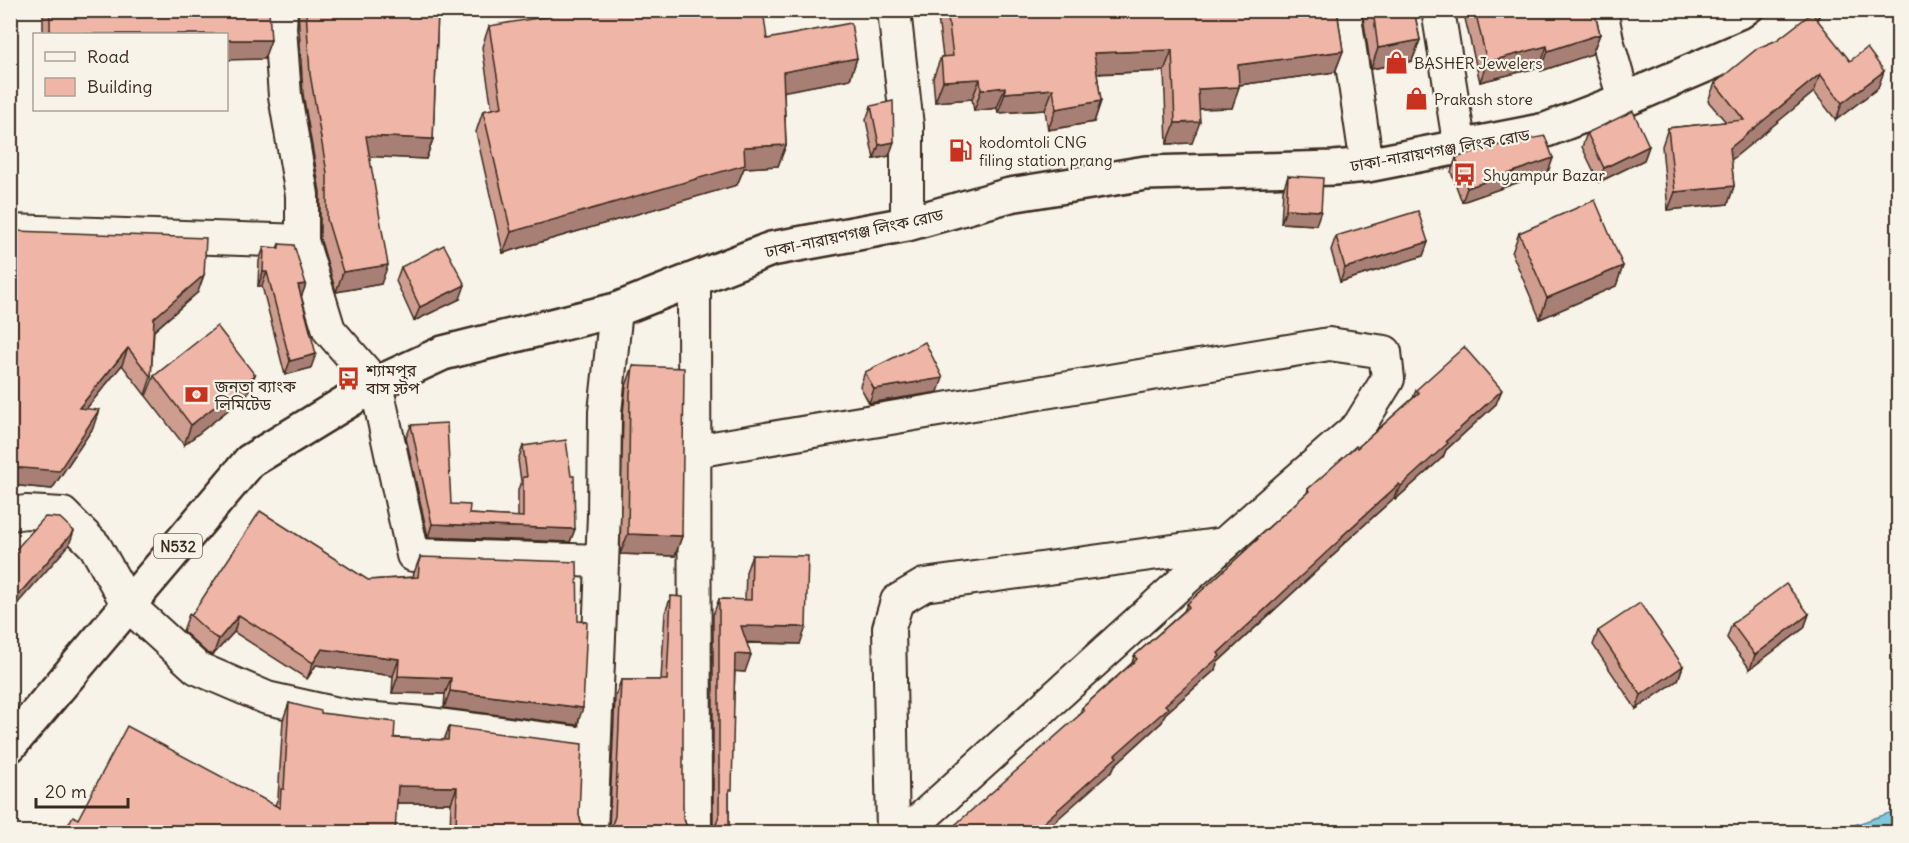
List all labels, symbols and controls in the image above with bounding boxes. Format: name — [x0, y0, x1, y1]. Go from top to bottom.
legend — [33, 33, 228, 111]
text: Road — [87, 45, 130, 68]
shop icon: BASHER Jewelers — [1383, 50, 1409, 76]
place label: BASHER Jewelers — [1414, 53, 1543, 73]
text: Building — [87, 75, 152, 98]
shop icon: Prakash store — [1403, 86, 1429, 112]
place label: Prakash store — [1434, 89, 1533, 109]
street label: ঢাকা-নারায়ণগঞ্জ লিংক রোড — [1348, 124, 1532, 176]
place label: kodomtoli CNG filing station prang — [979, 132, 1113, 170]
fuel station icon: kodomtoli CNG filing station prang — [948, 138, 974, 164]
bus stop icon: Shyampur Bazar — [1452, 162, 1478, 188]
place label: Shyampur Bazar — [1483, 165, 1605, 185]
street label: ঢাকা-নারায়ণগঞ্জ লিংক রোড — [762, 204, 946, 262]
place label: শ্যামপুর বাস স্টপ — [365, 360, 420, 398]
bus stop icon: শ্যামপুর বাস স্টপ — [335, 366, 361, 392]
place label: জনতা ব্যাংক লিমিটেড — [214, 376, 297, 414]
bank icon: জনতা ব্যাংক লিমিটেড — [184, 382, 210, 408]
road number: N532 — [154, 534, 202, 558]
scale bar — [36, 771, 128, 809]
text: 20 m — [45, 780, 87, 803]

